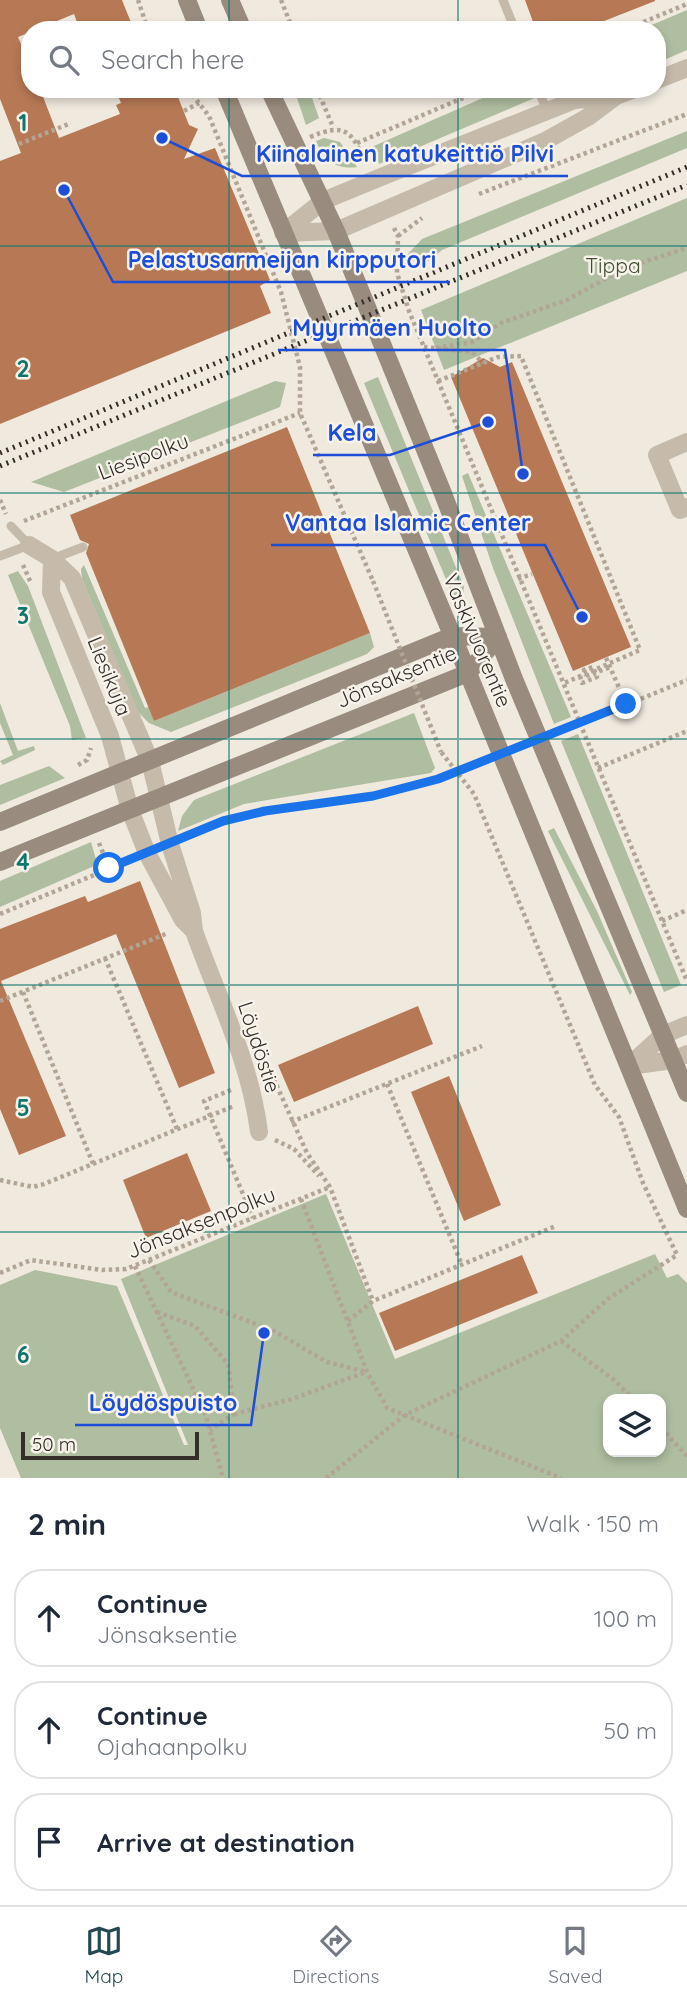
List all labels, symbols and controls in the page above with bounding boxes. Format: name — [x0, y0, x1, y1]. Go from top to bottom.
search box — [21, 21, 666, 98]
icon: search — [45, 41, 83, 79]
text: Search here — [101, 43, 245, 76]
text: 1 — [19, 108, 27, 137]
callout: Kiinalainen katukeittiö Pilvi — [242, 132, 568, 176]
text: Kiinalainen katukeittiö Pilvi — [256, 139, 554, 168]
callout: Pelastusarmeijan kirpputori — [113, 238, 450, 282]
text: Pelastusarmeijan kirpputori — [128, 245, 436, 274]
park label: Tippa — [585, 252, 641, 278]
callout: Myyrmäen Huolto — [278, 306, 505, 350]
text: Myyrmäen Huolto — [292, 313, 492, 342]
text: 2 — [16, 354, 30, 383]
callout: Kela — [313, 411, 390, 455]
text: Kela — [328, 418, 376, 447]
street label: Liesipolku — [94, 427, 192, 485]
callout: Vantaa Islamic Center — [271, 501, 545, 545]
text: Vantaa Islamic Center — [285, 508, 531, 537]
street label: Vaskivuorentie — [438, 569, 518, 711]
text: 3 — [17, 601, 29, 630]
street label: Liesikuja — [82, 632, 138, 720]
street label: Jönsaksentie — [332, 639, 460, 713]
route end — [610, 688, 641, 719]
text: 4 — [16, 847, 30, 876]
route start — [93, 852, 124, 883]
street label: Löydöstie — [233, 998, 287, 1096]
text: 5 — [16, 1093, 30, 1122]
street label: Jönsaksenpolku — [123, 1180, 279, 1264]
text: 6 — [17, 1340, 29, 1369]
callout: Löydöspuisto — [75, 1381, 251, 1425]
text: Löydöspuisto — [89, 1388, 237, 1417]
map controls — [603, 1394, 666, 1457]
button: layers — [603, 1394, 666, 1457]
scale bar — [21, 1429, 200, 1461]
text: 50 m — [32, 1432, 76, 1456]
text: 2 min — [28, 1505, 106, 1543]
text: Walk · 150 m — [526, 1509, 659, 1538]
text: Continue — [97, 1587, 208, 1620]
icon: ahead — [30, 1599, 68, 1637]
text: 100 m — [594, 1604, 657, 1633]
text: Jönsaksentie — [97, 1620, 237, 1649]
text: Continue — [97, 1699, 208, 1732]
icon: ahead — [30, 1711, 68, 1749]
text: 50 m — [604, 1716, 657, 1745]
text: Ojahaanpolku — [97, 1732, 248, 1761]
icon: arrive — [30, 1823, 68, 1861]
text: Arrive at destination — [97, 1826, 355, 1859]
tab: Map — [85, 1922, 123, 1988]
tab: Directions — [292, 1922, 379, 1988]
tab: Saved — [548, 1922, 603, 1988]

